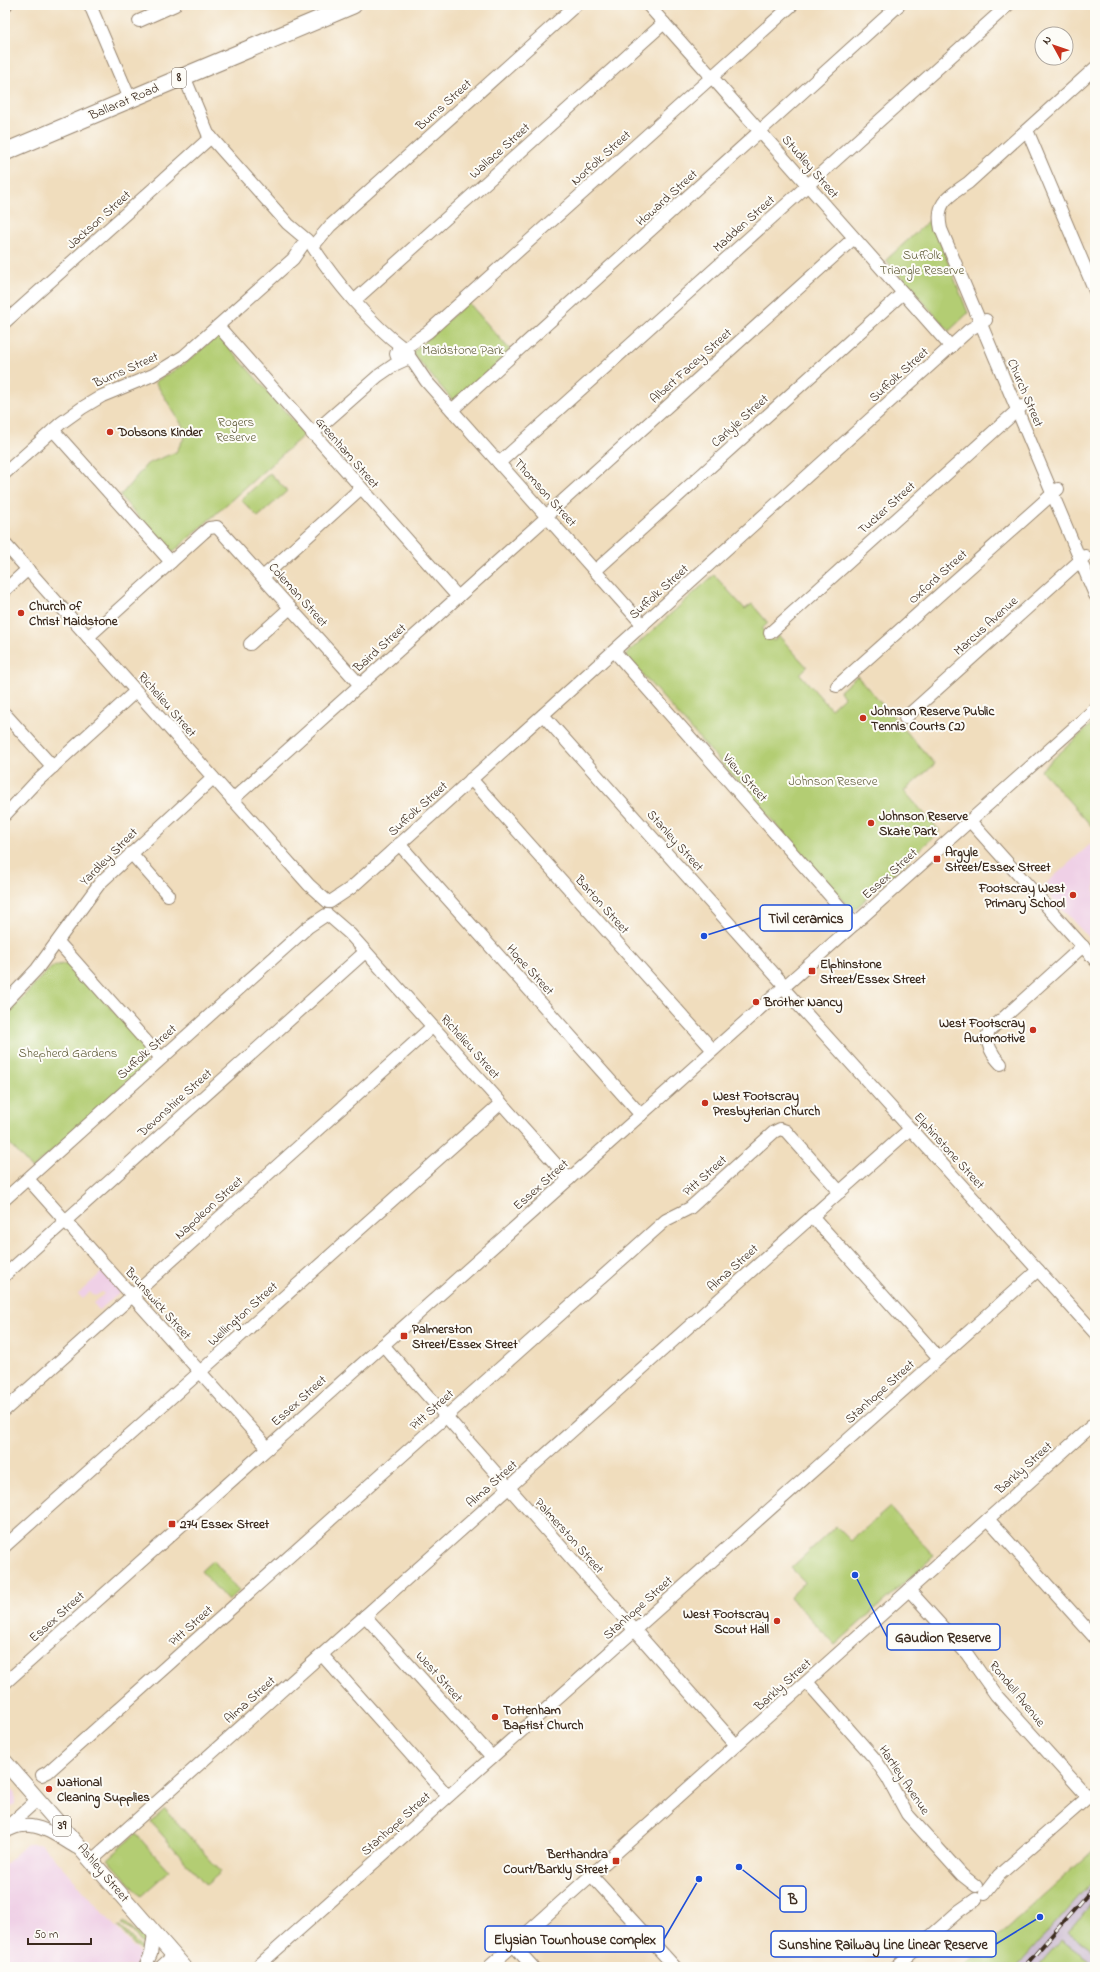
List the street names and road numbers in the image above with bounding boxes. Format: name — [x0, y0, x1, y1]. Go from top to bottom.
road number: 8 — [172, 68, 186, 88]
street label: Burns Street — [411, 74, 477, 136]
street label: Ballarat Road — [85, 79, 162, 126]
street label: Wallace Street — [465, 118, 535, 184]
street label: Norfolk Street — [567, 125, 636, 190]
street label: Studley Street — [776, 131, 843, 204]
street label: Howard Street — [632, 165, 703, 231]
street label: Jackson Street — [63, 186, 136, 254]
street label: Madden Street — [709, 191, 780, 257]
street label: Albert Facey Street — [646, 323, 737, 409]
street label: Suffolk Street — [865, 343, 934, 407]
street label: Burns Street — [90, 347, 162, 393]
street label: Church Street — [1002, 356, 1048, 431]
street label: Carlyle Street — [707, 390, 774, 453]
street label: Greenham Street — [310, 413, 384, 493]
street label: Thomson Street — [509, 455, 581, 532]
street label: Tucker Street — [854, 477, 920, 539]
street label: Oxford Street — [904, 545, 972, 609]
street label: Coleman Street — [264, 559, 333, 632]
street label: Suffolk Street — [625, 560, 694, 624]
street label: Marcus Avenue — [950, 592, 1023, 660]
street label: Baird Street — [349, 619, 411, 678]
street label: Richelieu Street — [133, 668, 201, 742]
street label: View Street — [717, 749, 772, 807]
street label: Suffolk Street — [384, 777, 453, 841]
street label: Stanley Street — [641, 806, 708, 877]
street label: Yardley Street — [76, 823, 144, 891]
street label: Essex Street — [858, 844, 922, 904]
street label: Barton Street — [570, 871, 634, 939]
street label: Hope Street — [502, 940, 559, 1000]
street label: Richelieu Street — [436, 1011, 505, 1084]
street label: Suffolk Street — [113, 1020, 182, 1084]
street label: Devonshire Street — [133, 1064, 217, 1142]
street label: Elphinstone Street — [909, 1108, 989, 1194]
street label: Pitt Street — [679, 1151, 732, 1201]
street label: Essex Street — [509, 1155, 573, 1215]
street label: Napoleon Street — [171, 1172, 248, 1244]
street label: Alma Street — [703, 1239, 763, 1296]
street label: Brunswick Street — [120, 1263, 196, 1345]
street label: Wellington Street — [204, 1277, 283, 1351]
street label: Stanhope Street — [841, 1355, 920, 1428]
street label: Essex Street — [267, 1371, 331, 1431]
street label: Pitt Street — [406, 1385, 459, 1435]
street label: Barkly Street — [991, 1437, 1058, 1500]
street label: Alma Street — [462, 1455, 522, 1512]
street label: Palmerston Street — [530, 1494, 609, 1579]
street label: Stanhope Street — [599, 1571, 678, 1644]
street label: Essex Street — [25, 1587, 89, 1647]
street label: Pitt Street — [165, 1601, 218, 1651]
street label: West Street — [411, 1647, 468, 1707]
street label: Barkly Street — [750, 1654, 817, 1717]
street label: Rondell Avenue — [984, 1657, 1050, 1731]
street label: Alma Street — [220, 1671, 280, 1728]
street label: Hartley Avenue — [873, 1741, 934, 1819]
street label: Stanhope Street — [357, 1787, 436, 1860]
road number: 39 — [53, 1816, 71, 1836]
street label: Ashley Street — [72, 1839, 134, 1908]

